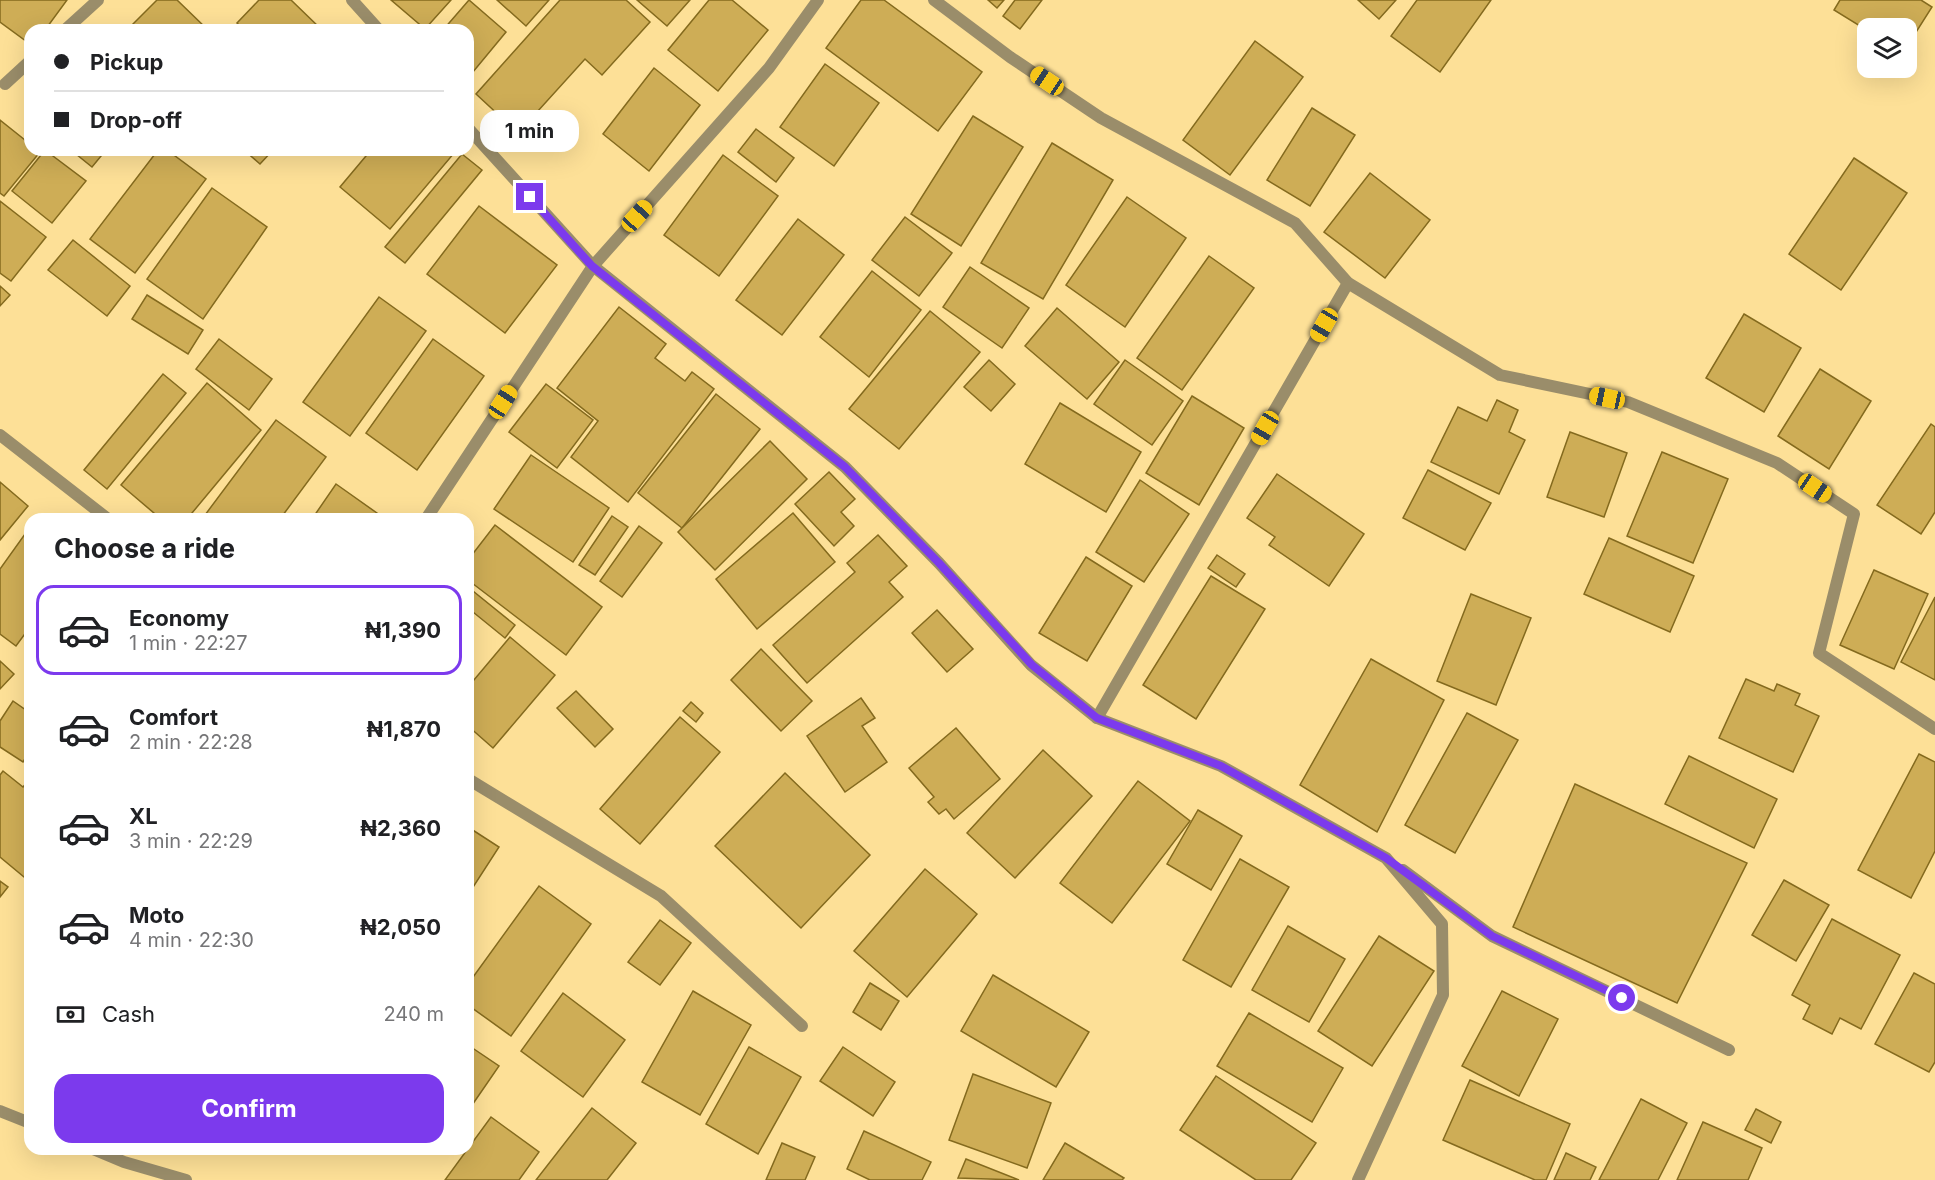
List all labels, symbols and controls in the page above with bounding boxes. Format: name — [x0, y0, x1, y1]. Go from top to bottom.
map controls — [1857, 18, 1917, 78]
button: layers — [1857, 18, 1917, 78]
text: Pickup — [90, 49, 164, 75]
car — [1027, 63, 1067, 99]
text: Drop-off — [90, 107, 182, 133]
callout: 1 min — [480, 110, 580, 152]
text: 1 min — [505, 119, 554, 143]
route end — [516, 183, 543, 210]
car — [618, 197, 656, 235]
car — [1307, 305, 1341, 345]
car — [486, 382, 520, 422]
car — [1588, 385, 1626, 411]
car — [1248, 408, 1282, 448]
car — [1795, 470, 1835, 506]
text: Choose a ride — [54, 532, 235, 565]
icon: car — [57, 603, 111, 657]
text: Economy — [129, 605, 229, 631]
text: ₦1,390 — [365, 617, 441, 643]
text: 1 min · 22:27 — [129, 631, 248, 655]
icon: car — [57, 702, 111, 756]
text: Comfort — [129, 704, 218, 730]
text: ₦1,870 — [367, 716, 441, 742]
text: 2 min · 22:28 — [129, 730, 253, 754]
icon: car — [57, 801, 111, 855]
text: XL — [129, 803, 158, 829]
text: ₦2,360 — [360, 815, 441, 841]
text: 3 min · 22:29 — [129, 829, 253, 853]
icon: car — [57, 900, 111, 954]
text: Moto — [129, 902, 184, 928]
text: ₦2,050 — [360, 914, 441, 940]
text: 4 min · 22:30 — [129, 928, 254, 952]
route start — [1608, 984, 1635, 1011]
icon: cash — [54, 998, 87, 1031]
text: Cash — [102, 1001, 155, 1027]
text: 240 m — [383, 1002, 444, 1026]
button: Confirm — [54, 1074, 444, 1143]

